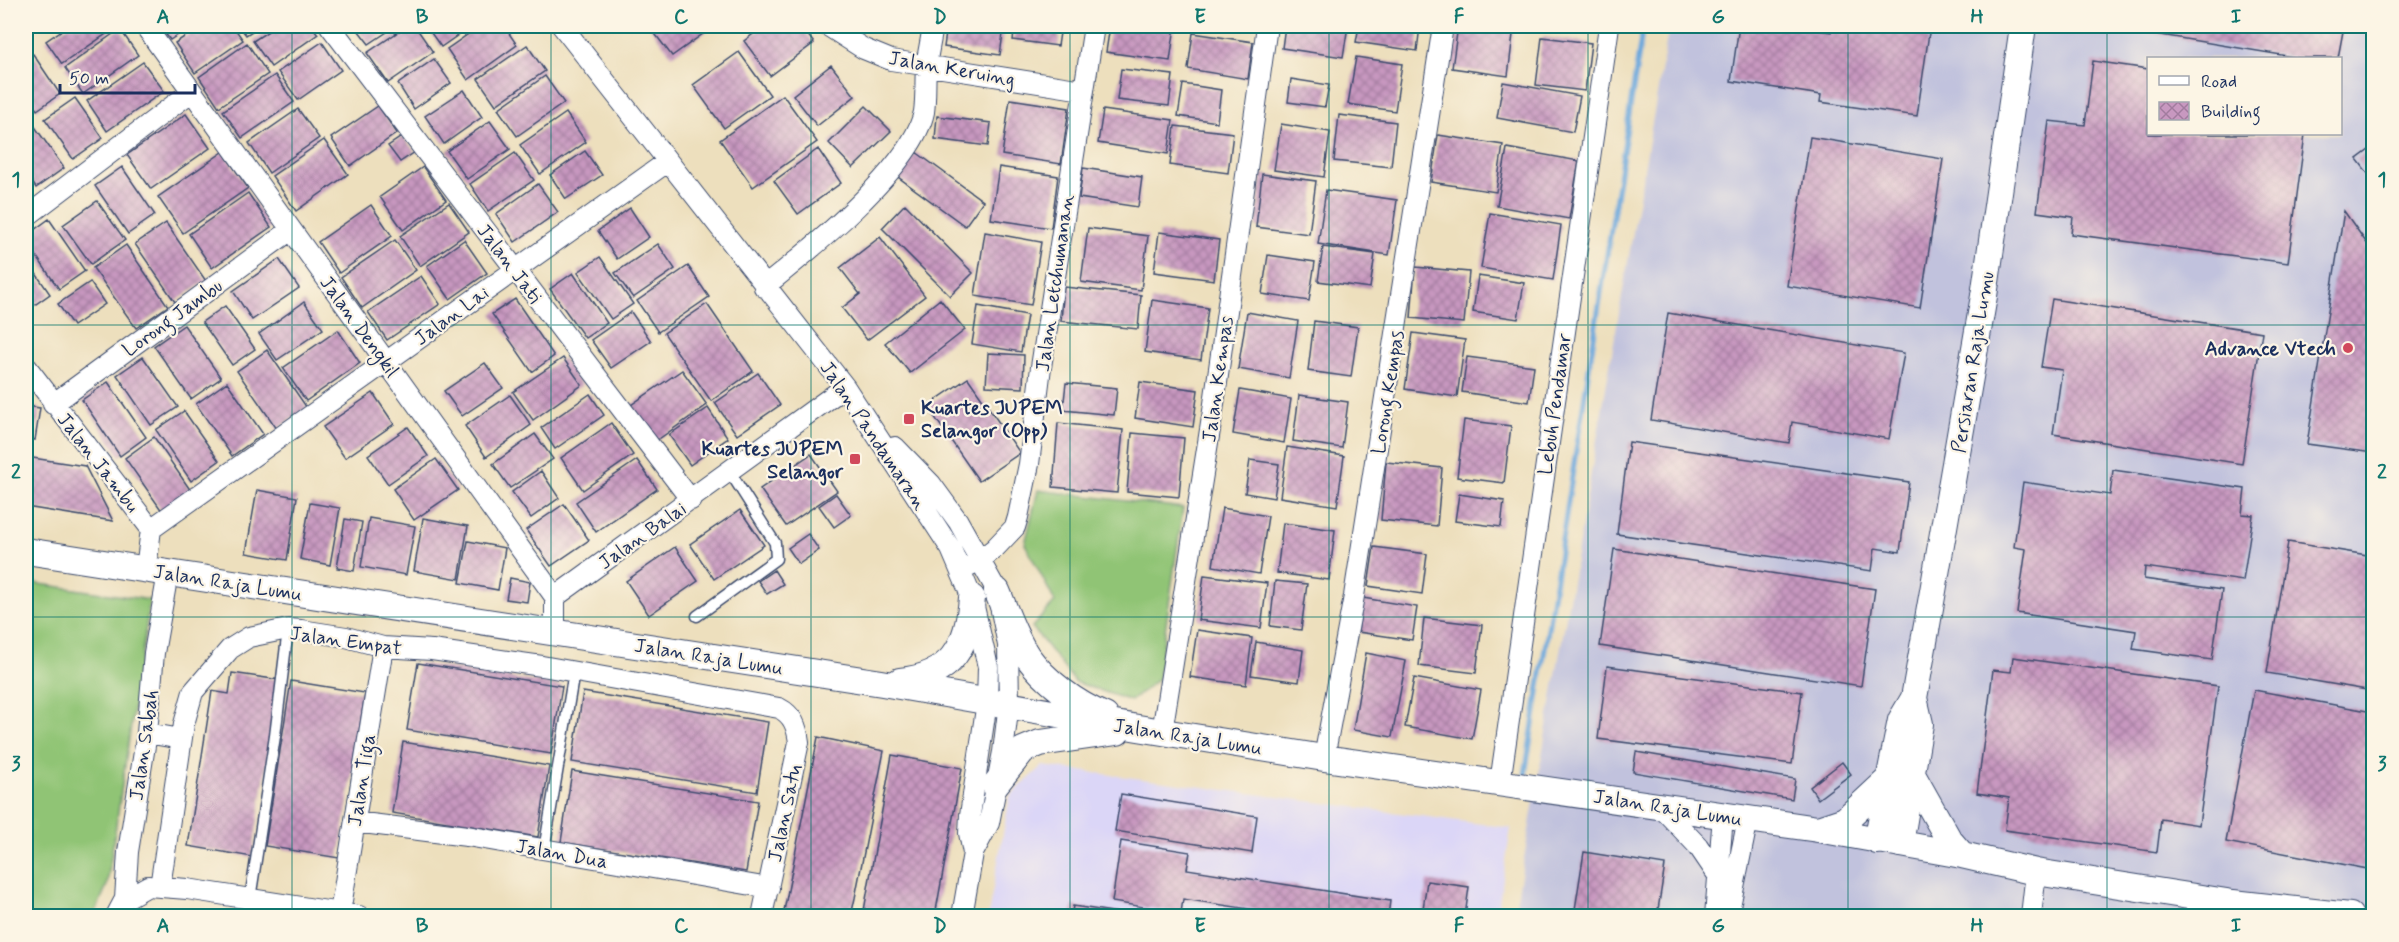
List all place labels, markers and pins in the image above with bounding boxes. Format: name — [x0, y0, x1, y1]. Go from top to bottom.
place label: Advance Vtech — [2205, 336, 2336, 363]
marker: Advance Vtech — [2341, 341, 2355, 355]
place label: Kuartes JUPEM Selangor (Opp) — [921, 395, 1063, 445]
marker: Kuartes JUPEM Selangor (Opp) — [902, 412, 916, 426]
place label: Kuartes JUPEM Selangor — [701, 436, 844, 486]
marker: Kuartes JUPEM Selangor — [848, 452, 862, 466]

